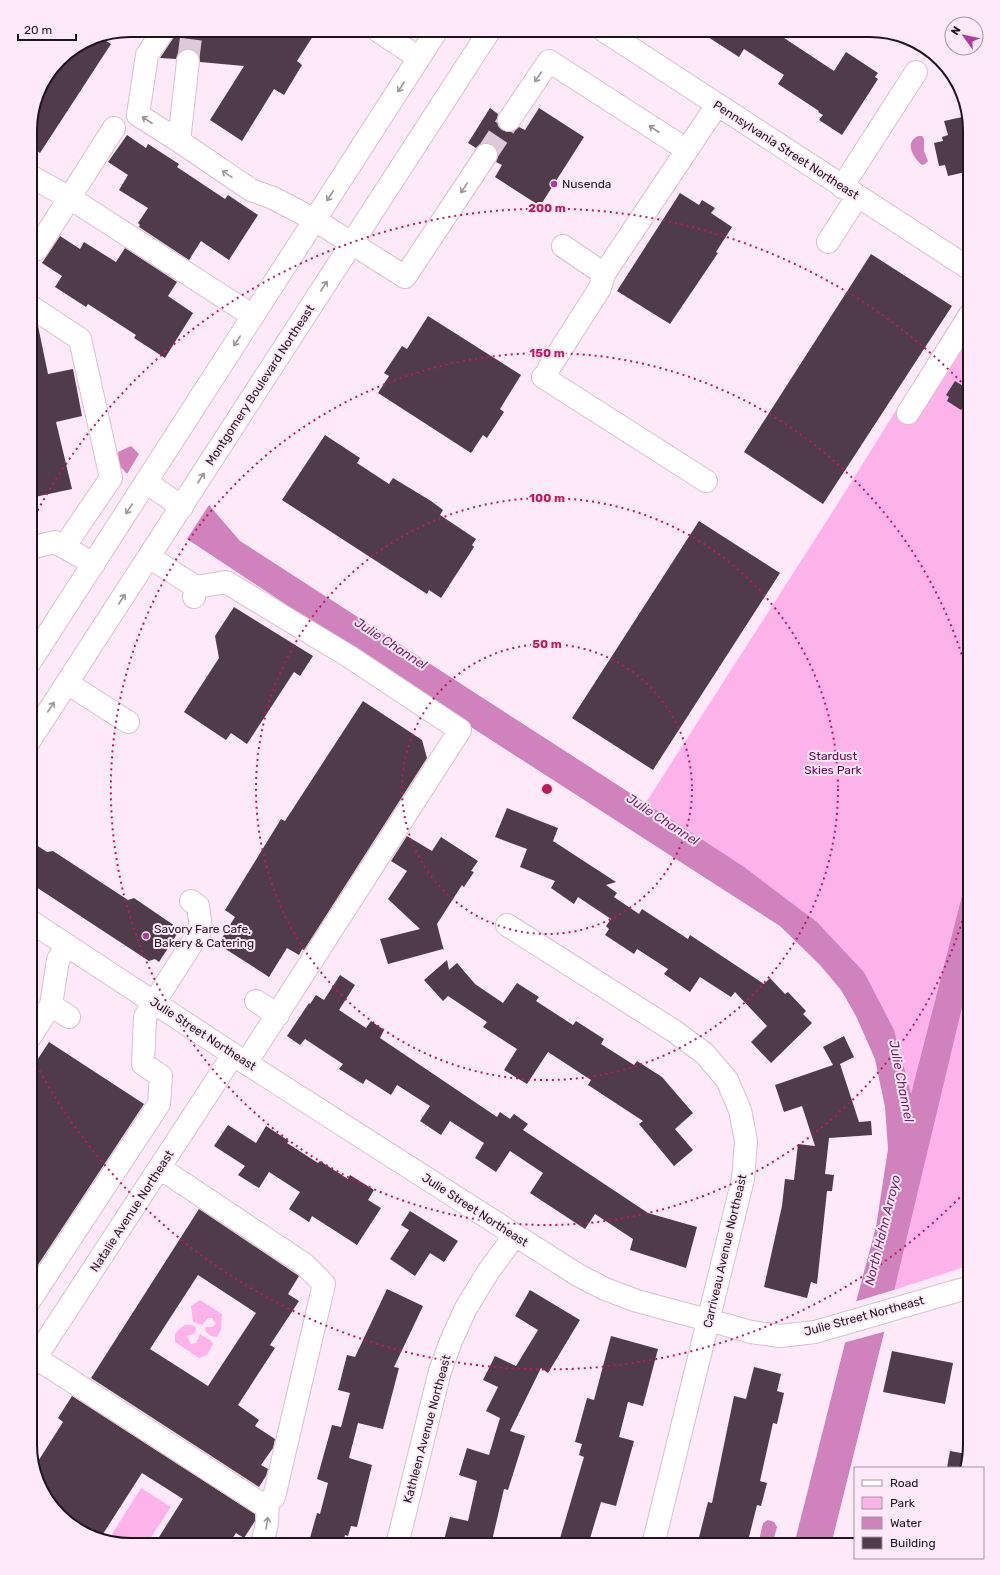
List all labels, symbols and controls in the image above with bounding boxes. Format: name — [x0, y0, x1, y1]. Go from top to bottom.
scale bar — [18, 16, 76, 42]
north arrow — [944, 16, 984, 56]
text: 20 m — [24, 23, 52, 37]
text: N — [948, 24, 964, 38]
one-way arrow — [534, 71, 542, 82]
one-way arrow — [396, 81, 405, 92]
street label: Pennsylvania Street Northeast — [711, 98, 862, 203]
one-way arrow — [141, 116, 152, 124]
one-way arrow — [649, 125, 660, 133]
one-way arrow — [222, 170, 233, 178]
place label: Nusenda — [562, 177, 611, 191]
marker: Nusenda — [549, 179, 559, 189]
one-way arrow — [460, 182, 469, 193]
one-way arrow — [326, 190, 334, 202]
text: 200 m — [528, 201, 566, 215]
one-way arrow — [321, 280, 329, 292]
street label: Montgomery Boulevard Northeast — [203, 302, 317, 468]
one-way arrow — [233, 335, 242, 346]
text: 150 m — [529, 346, 565, 360]
one-way arrow — [197, 473, 205, 484]
text: 100 m — [529, 491, 565, 505]
one-way arrow — [125, 503, 133, 514]
one-way arrow — [118, 593, 127, 604]
water label: Julie Channel — [352, 614, 430, 673]
text: 50 m — [532, 637, 562, 651]
one-way arrow — [47, 702, 56, 713]
park label: Stardust Skies Park — [804, 749, 862, 777]
centre of rings — [540, 782, 554, 796]
water label: Julie Channel — [624, 790, 702, 849]
place label: Savory Fare Cafe, Bakery & Catering — [154, 922, 254, 950]
marker: Savory Fare Cafe, Bakery & Catering — [141, 931, 151, 941]
street label: Julie Street Northeast — [147, 994, 259, 1074]
water label: Julie Channel — [886, 1039, 917, 1124]
street label: Natalie Avenue Northeast — [87, 1147, 177, 1274]
street label: Julie Street Northeast — [419, 1170, 531, 1250]
street label: Carriveau Avenue Northeast — [701, 1173, 750, 1329]
water label: North Hahn Arroyo — [861, 1173, 903, 1287]
street label: Julie Street Northeast — [802, 1293, 926, 1339]
street label: Kathleen Avenue Northeast — [400, 1353, 454, 1505]
legend — [854, 1467, 984, 1559]
text: Road — [890, 1476, 918, 1490]
text: Park — [890, 1496, 916, 1510]
text: Water — [890, 1516, 922, 1530]
one-way arrow — [263, 1517, 271, 1530]
text: Building — [890, 1536, 936, 1550]

